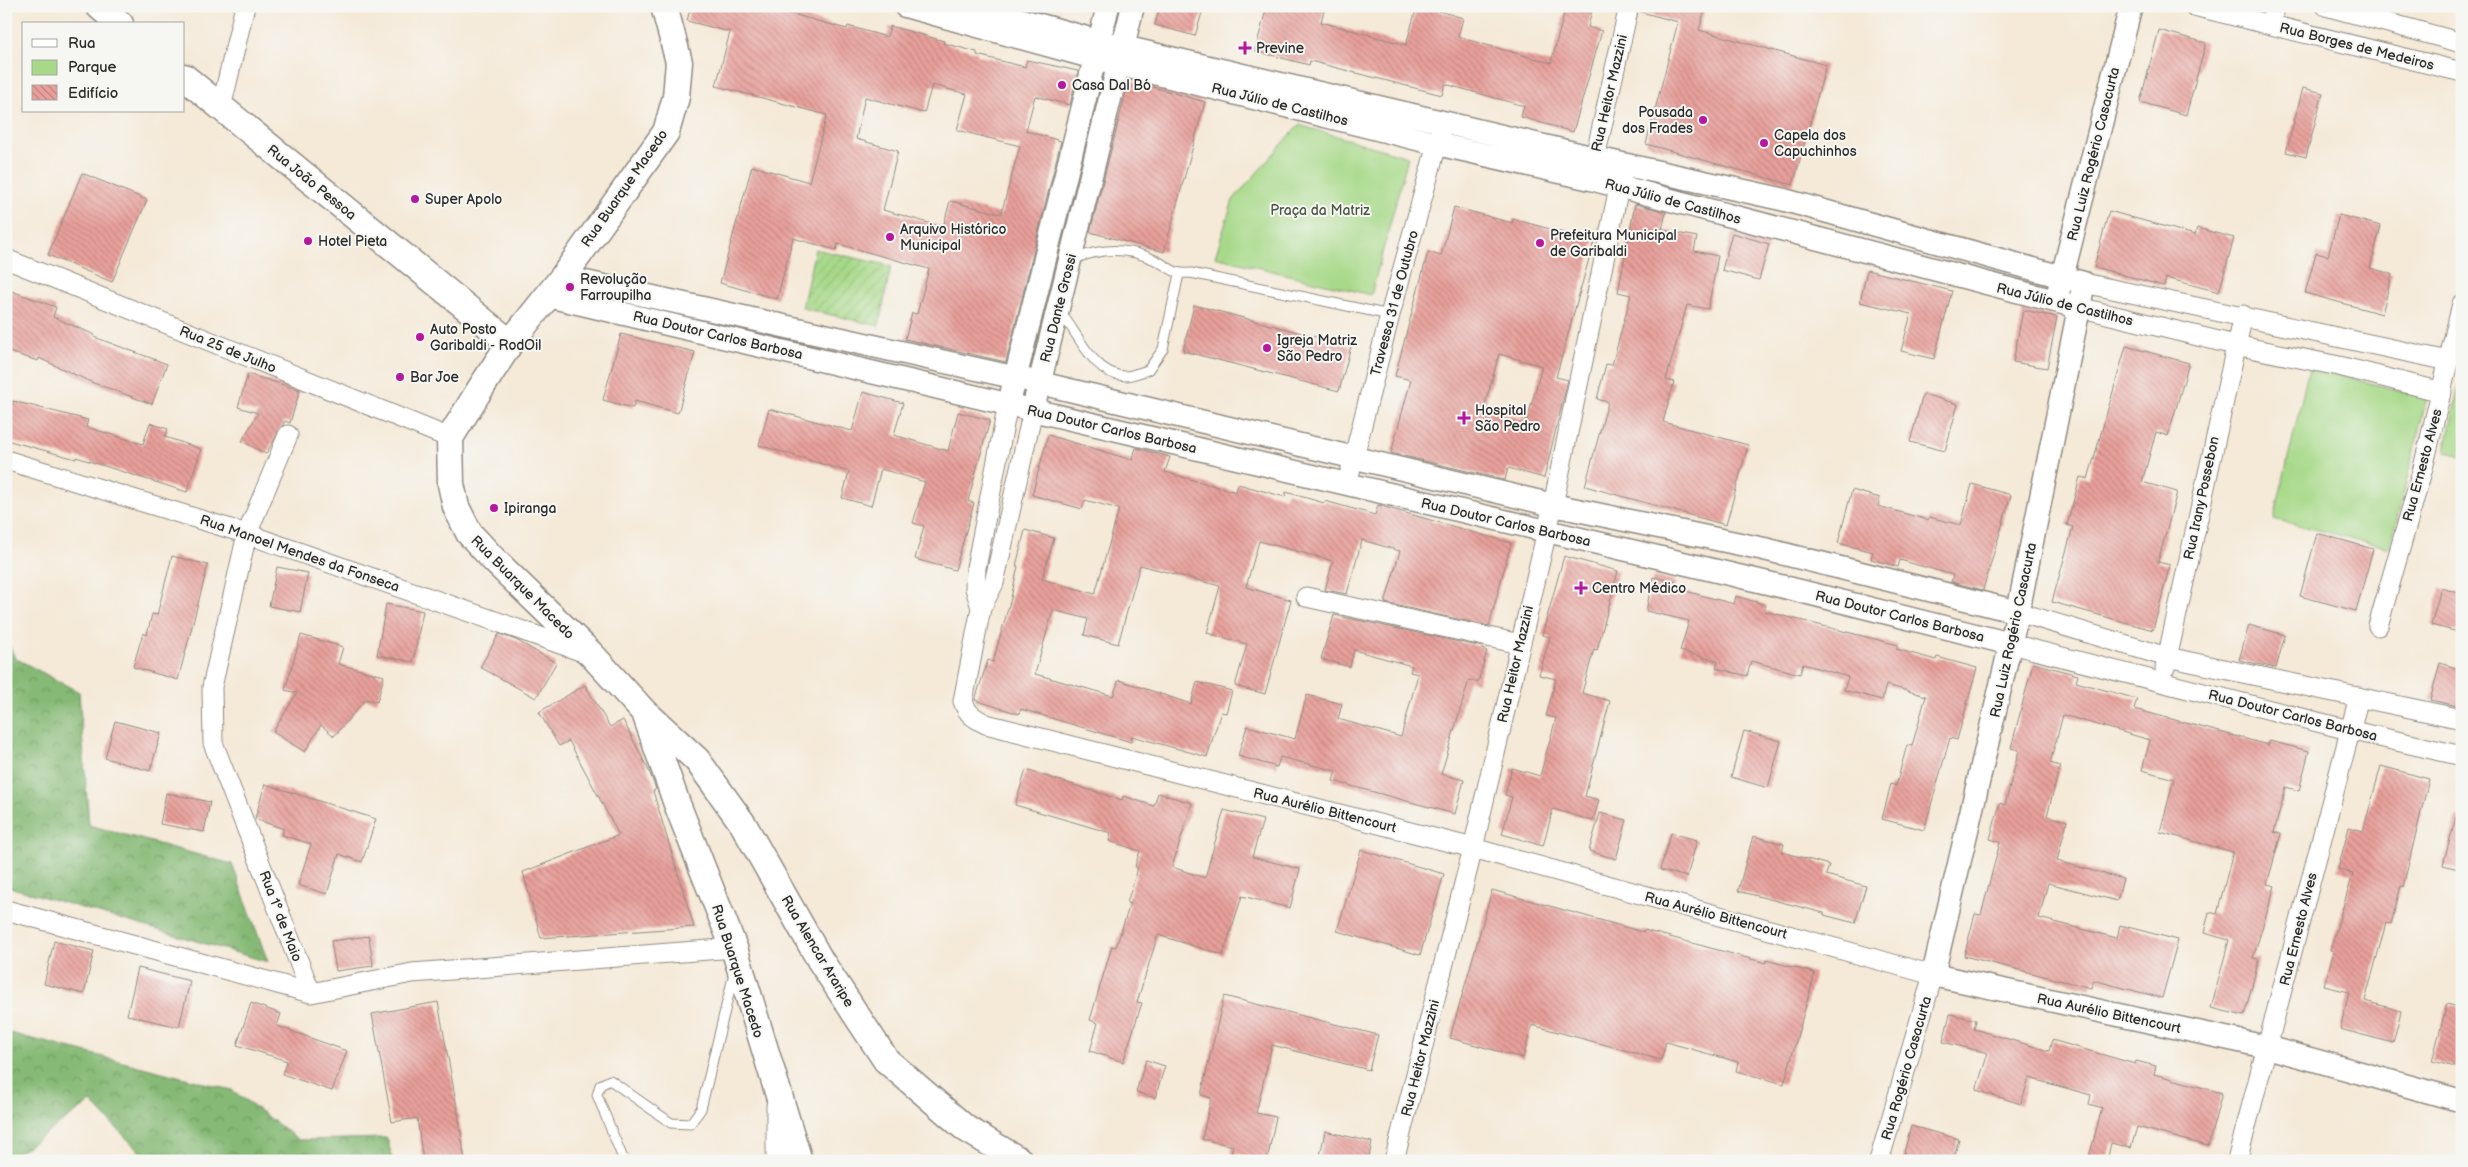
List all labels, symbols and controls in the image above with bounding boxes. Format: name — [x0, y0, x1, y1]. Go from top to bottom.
street label: Rua Borges de Medeiros — [2278, 19, 2436, 74]
legend — [22, 22, 185, 112]
street label: Rua Heitor Mazzini — [1588, 33, 1631, 153]
text: Rua — [68, 34, 96, 53]
place label: Previne — [1256, 40, 1304, 57]
marker: Previne — [1238, 41, 1252, 55]
text: Parque — [68, 58, 117, 77]
street label: Rua Luiz Rogério Casacurta — [2064, 65, 2123, 243]
place label: Casa Dal Bó — [1072, 77, 1151, 94]
marker: Casa Dal Bó — [1056, 79, 1068, 91]
street label: Rua Júlio de Castilhos — [1210, 79, 1350, 130]
text: Edifício — [68, 84, 118, 103]
place label: Pousada dos Frades — [1622, 104, 1693, 137]
marker: Pousada dos Frades — [1697, 114, 1709, 126]
street label: Rua Buarque Macedo — [577, 126, 671, 250]
place label: Capela dos Capuchinhos — [1774, 127, 1857, 160]
marker: Capela dos Capuchinhos — [1758, 137, 1770, 149]
street label: Rua João Pessoa — [264, 141, 360, 224]
street label: Rua Júlio de Castilhos — [1603, 175, 1743, 228]
place label: Super Apolo — [425, 191, 502, 208]
marker: Super Apolo — [409, 193, 421, 205]
park label: Praça da Matriz — [1270, 202, 1370, 219]
place label: Arquivo Histórico Municipal — [900, 221, 1006, 254]
place label: Prefeitura Municipal de Garibaldi — [1550, 227, 1677, 260]
street label: Travessa 31 de Outubro — [1367, 229, 1422, 378]
marker: Arquivo Histórico Municipal — [884, 231, 896, 243]
place label: Hotel Pieta — [318, 233, 387, 250]
marker: Hotel Pieta — [302, 235, 314, 247]
marker: Prefeitura Municipal de Garibaldi — [1534, 237, 1546, 249]
street label: Rua Dante Grossi — [1037, 252, 1080, 364]
place label: Revolução Farroupilha — [580, 271, 652, 304]
street label: Rua Júlio de Castilhos — [1995, 279, 2135, 330]
marker: Revolução Farroupilha — [564, 281, 576, 293]
street label: Rua Doutor Carlos Barbosa — [631, 308, 804, 363]
place label: Auto Posto Garibaldi - RodOil — [430, 321, 541, 354]
street label: Rua 25 de Julho — [177, 322, 279, 377]
marker: Auto Posto Garibaldi - RodOil — [414, 331, 426, 343]
place label: Igreja Matriz São Pedro — [1277, 332, 1357, 365]
marker: Igreja Matriz São Pedro — [1261, 342, 1273, 354]
place label: Bar Joe — [410, 369, 459, 386]
marker: Bar Joe — [394, 371, 406, 383]
street label: Rua Doutor Carlos Barbosa — [1025, 402, 1198, 457]
place label: Hospital São Pedro — [1475, 402, 1541, 435]
street label: Rua Ernesto Alves — [2399, 407, 2446, 523]
marker: Hospital São Pedro — [1457, 411, 1471, 425]
street label: Rua Irany Possebon — [2180, 435, 2223, 561]
street label: Rua Doutor Carlos Barbosa — [1419, 495, 1592, 550]
place label: Ipiranga — [504, 500, 556, 517]
marker: Ipiranga — [488, 502, 500, 514]
street label: Rua Manoel Mendes da Fonseca — [198, 511, 402, 596]
street label: Rua Buarque Macedo — [467, 532, 578, 643]
street label: Rua Luiz Rogério Casacurta — [1987, 541, 2040, 719]
place label: Centro Médico — [1592, 580, 1686, 597]
marker: Centro Médico — [1574, 581, 1588, 595]
street label: Rua Doutor Carlos Barbosa — [1814, 587, 1986, 646]
street label: Rua Heitor Mazzini — [1494, 604, 1537, 724]
street label: Rua Doutor Carlos Barbosa — [2207, 686, 2379, 745]
street label: Rua Aurélio Bittencourt — [1252, 784, 1399, 837]
street label: Rua 1º de Maio — [255, 868, 306, 964]
street label: Rua Ernesto Alves — [2276, 871, 2321, 987]
street label: Rua Aurélio Bittencourt — [1643, 888, 1790, 943]
street label: Rua Alencar Araripe — [777, 892, 858, 1010]
street label: Rua Buarque Macedo — [708, 902, 767, 1040]
street label: Rua Aurélio Bittencourt — [2035, 990, 2183, 1037]
street label: Rua Rogério Casacurta — [1878, 994, 1935, 1142]
street label: Rua Heitor Mazzini — [1398, 998, 1443, 1118]

